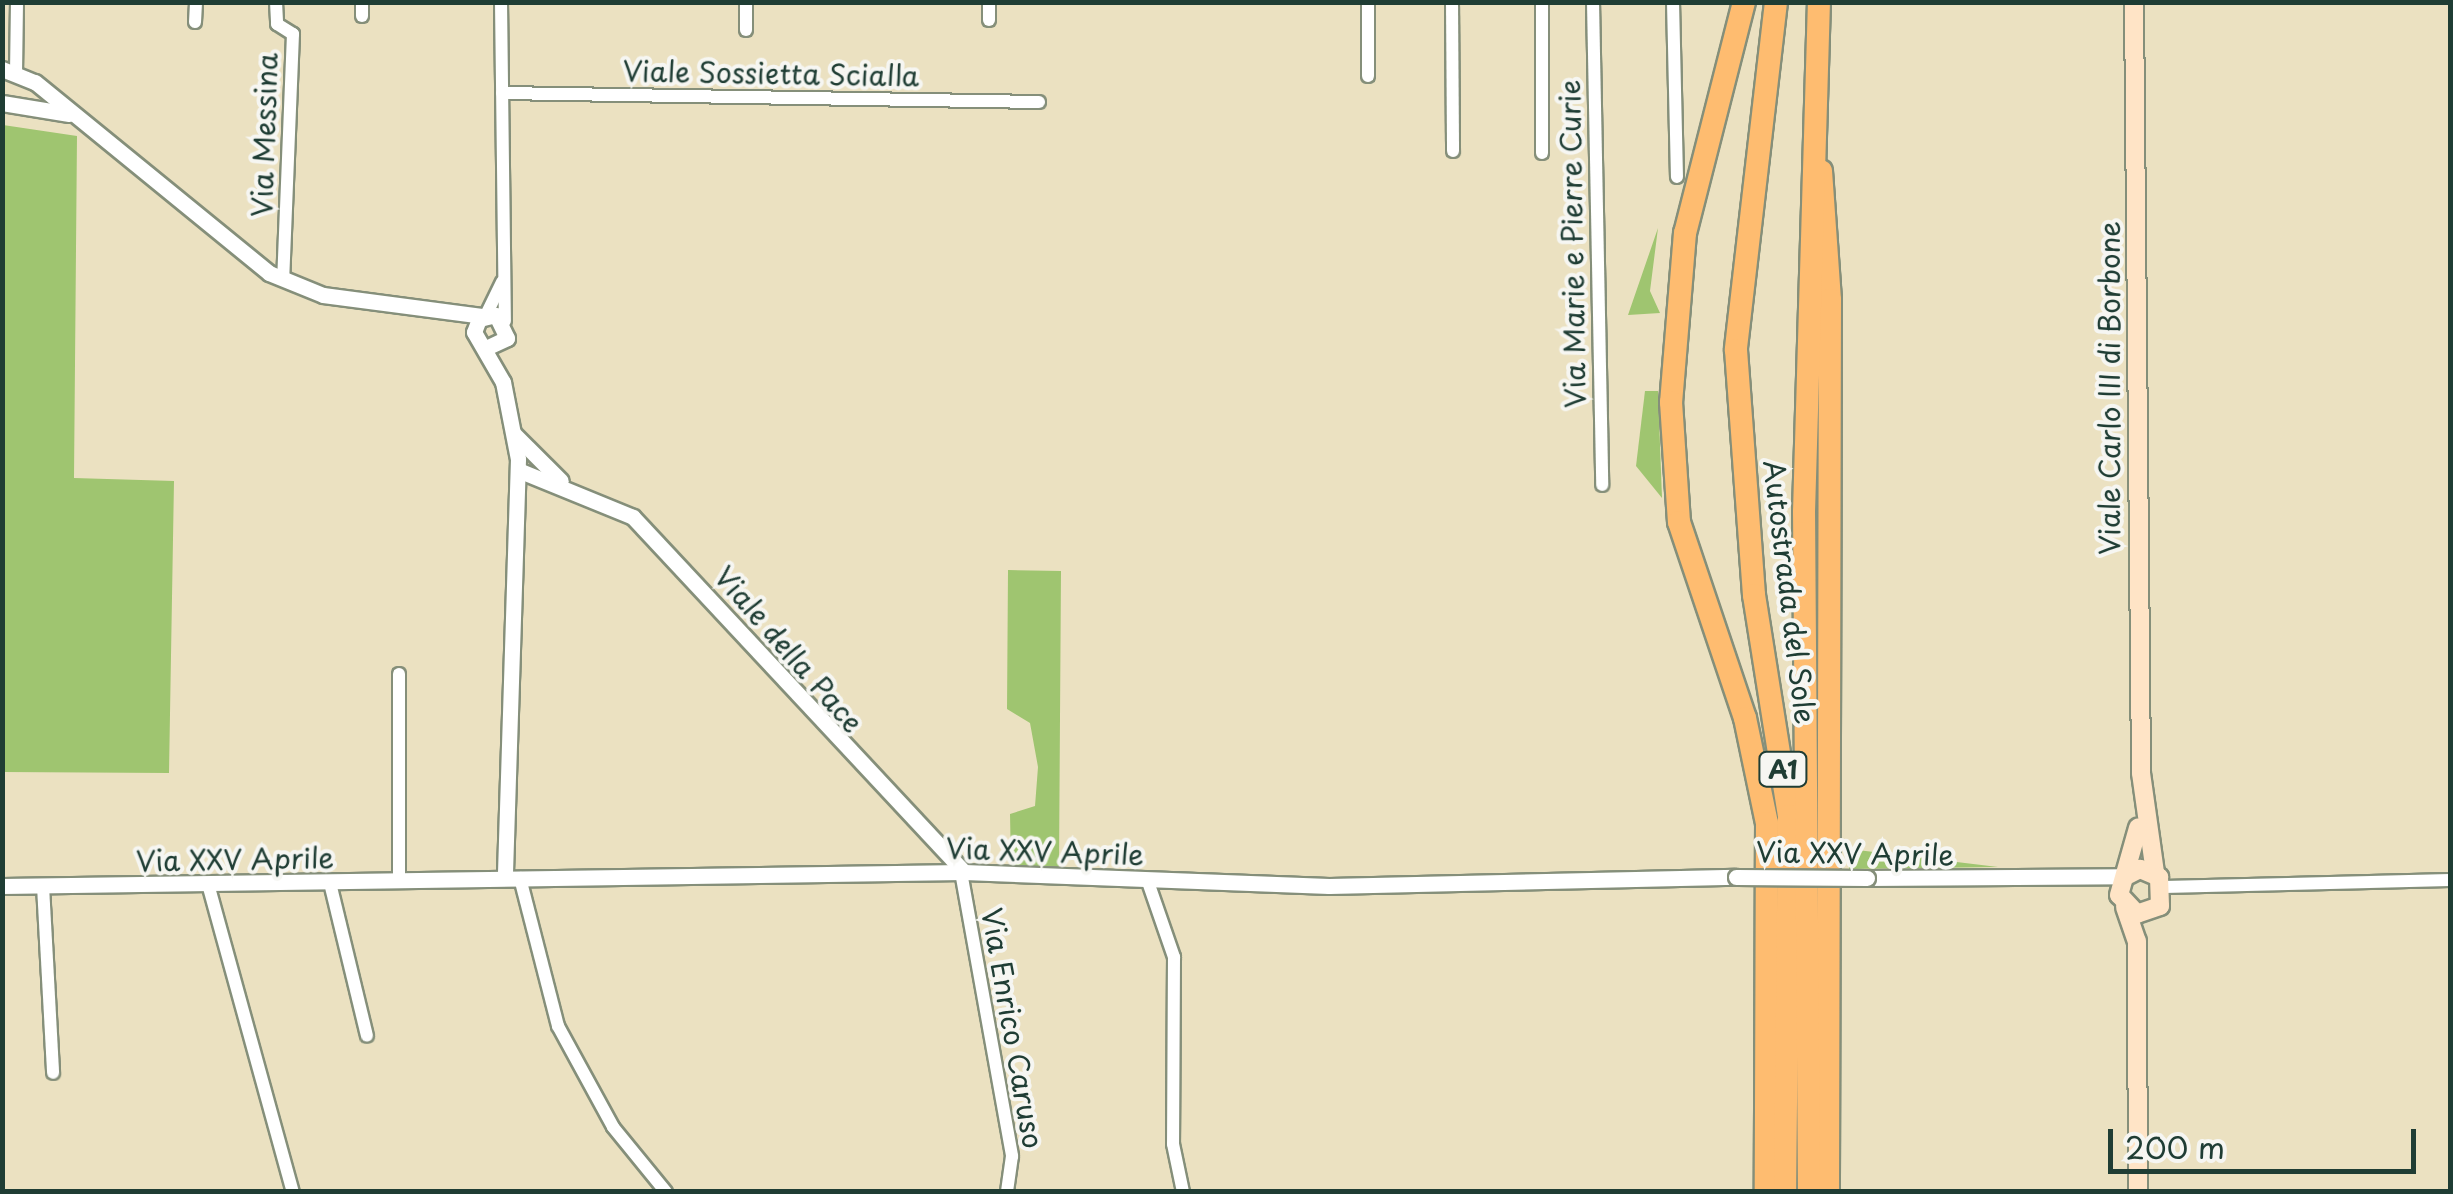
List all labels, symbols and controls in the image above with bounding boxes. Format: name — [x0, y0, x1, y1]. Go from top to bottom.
street label: Via Messina — [244, 53, 284, 217]
street label: Viale Sossietta Scialla — [621, 54, 921, 92]
street label: Via Marie e Pierre Curie — [1552, 81, 1592, 407]
street label: Viale Carlo III di Borbone — [2092, 219, 2126, 557]
street label: Autostrada del Sole — [1757, 457, 1823, 727]
street label: Viale della Pace — [707, 558, 871, 740]
road number: A1 — [1758, 749, 1808, 789]
street label: Via XXV Aprile — [944, 831, 1146, 871]
street label: Via XXV Aprile — [1754, 834, 1956, 872]
street label: Via XXV Aprile — [134, 840, 336, 878]
street label: Via Enrico Caruso — [975, 906, 1051, 1150]
scale bar — [2113, 1109, 2420, 1171]
text: 200 m — [2125, 1124, 2225, 1169]

